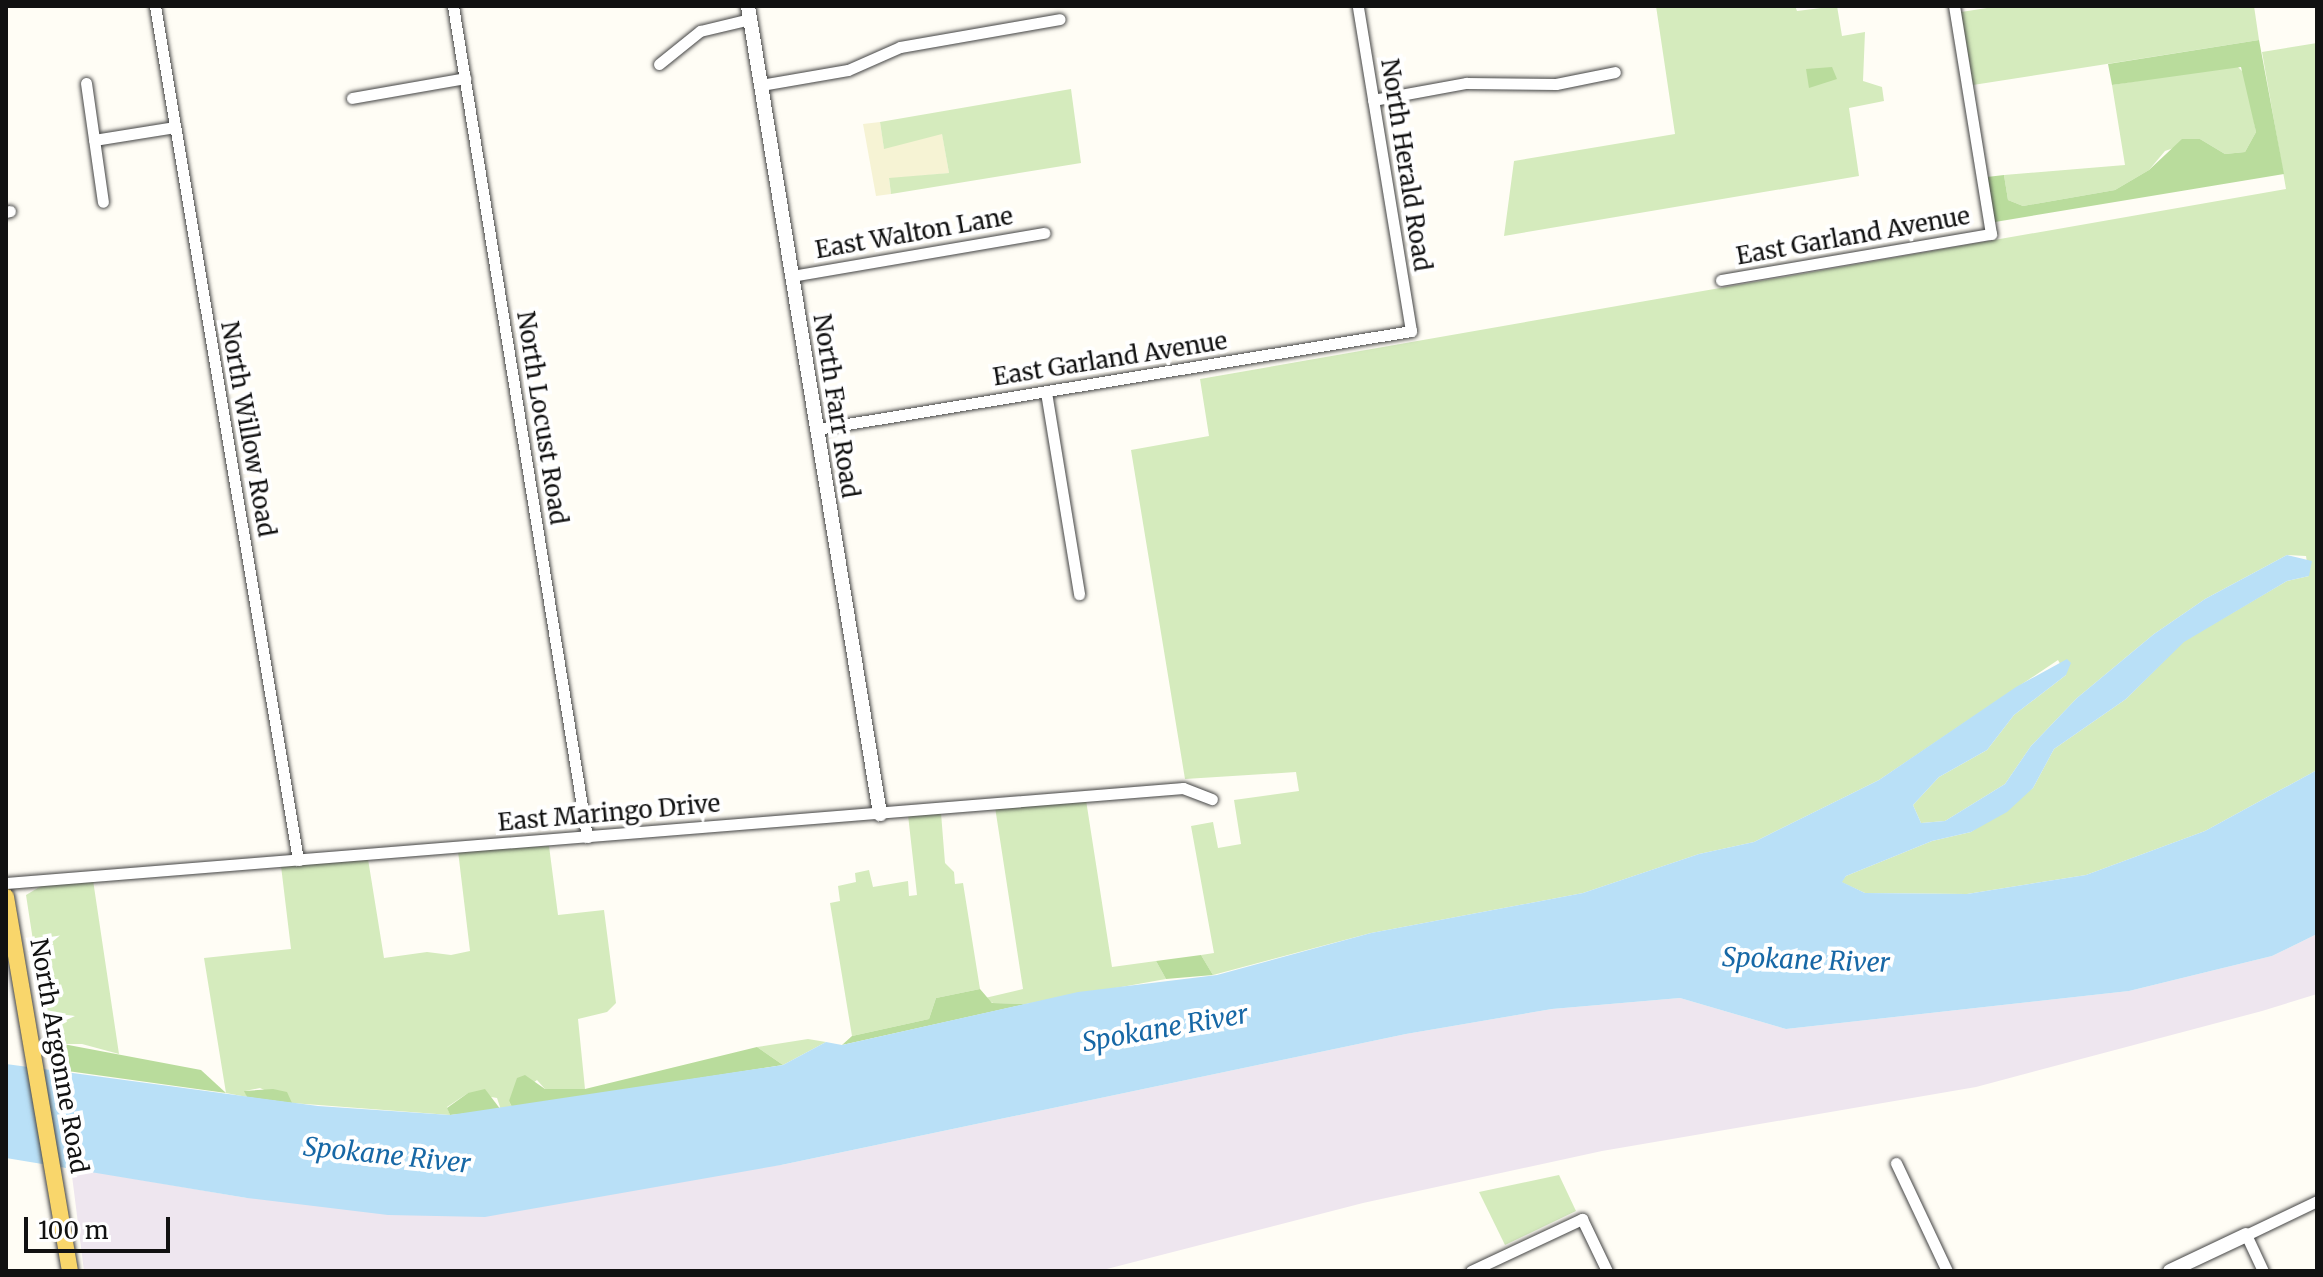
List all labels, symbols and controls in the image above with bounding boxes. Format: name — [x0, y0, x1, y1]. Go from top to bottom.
street label: North Herald Road — [1375, 57, 1437, 273]
street label: East Walton Lane — [813, 201, 1015, 265]
street label: East Garland Avenue — [1734, 201, 1972, 271]
street label: North Locust Road — [511, 309, 573, 527]
street label: North Farr Road — [807, 312, 865, 500]
street label: North Willow Road — [215, 319, 281, 539]
street label: East Garland Avenue — [991, 326, 1229, 392]
street label: East Maringo Drive — [497, 789, 721, 837]
street label: North Argonne Road — [24, 936, 94, 1176]
water label: Spokane River — [1722, 941, 1890, 979]
water label: Spokane River — [1080, 998, 1250, 1058]
water label: Spokane River — [302, 1131, 472, 1179]
scale bar — [28, 1201, 174, 1251]
text: 100 m — [38, 1215, 108, 1246]

